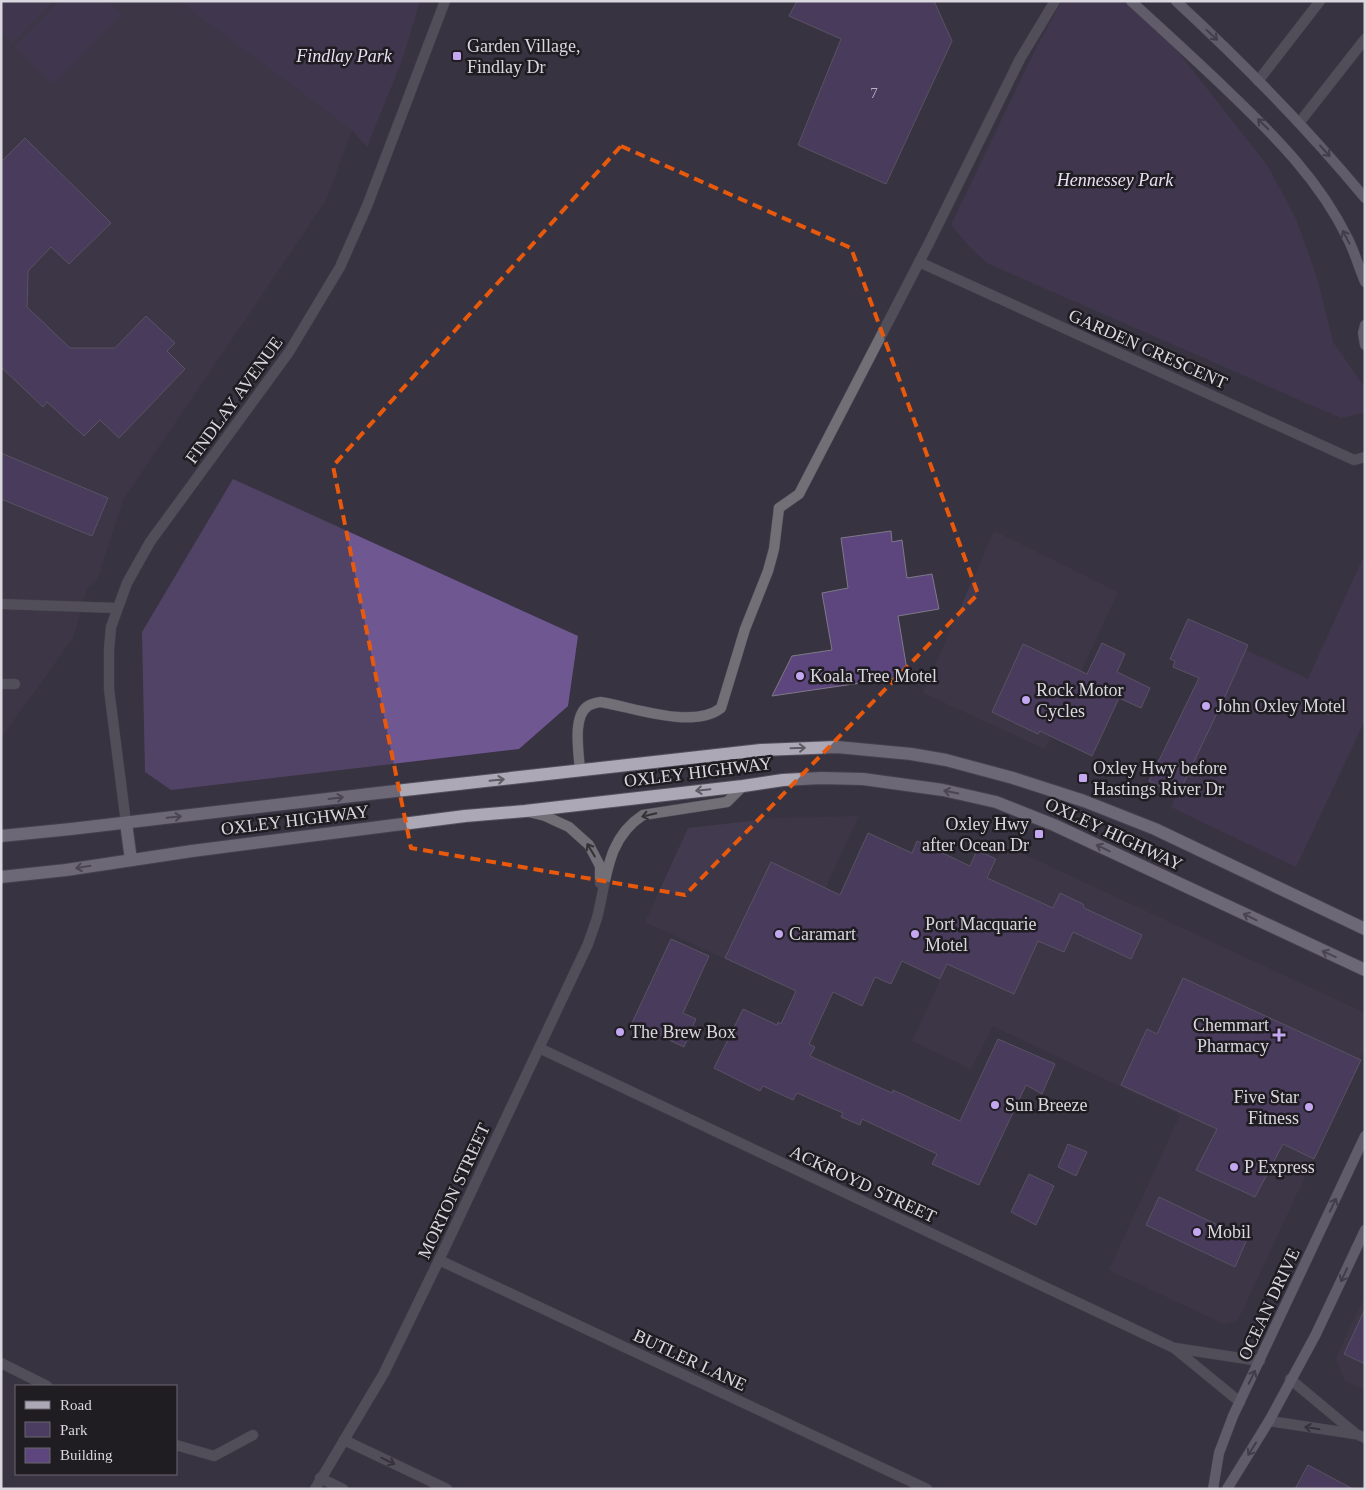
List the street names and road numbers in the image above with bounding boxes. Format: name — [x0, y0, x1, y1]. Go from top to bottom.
street label: GARDEN CRESCENT — [1066, 305, 1230, 393]
street label: FINDLAY AVENUE — [181, 333, 287, 467]
street label: OXLEY HIGHWAY — [623, 753, 773, 791]
street label: OXLEY HIGHWAY — [1042, 793, 1186, 875]
street label: OXLEY HIGHWAY — [220, 801, 370, 839]
street label: MORTON STREET — [414, 1120, 494, 1262]
street label: ACKROYD STREET — [786, 1141, 940, 1227]
street label: OCEAN DRIVE — [1234, 1245, 1304, 1363]
street label: BUTLER LANE — [630, 1325, 750, 1395]

